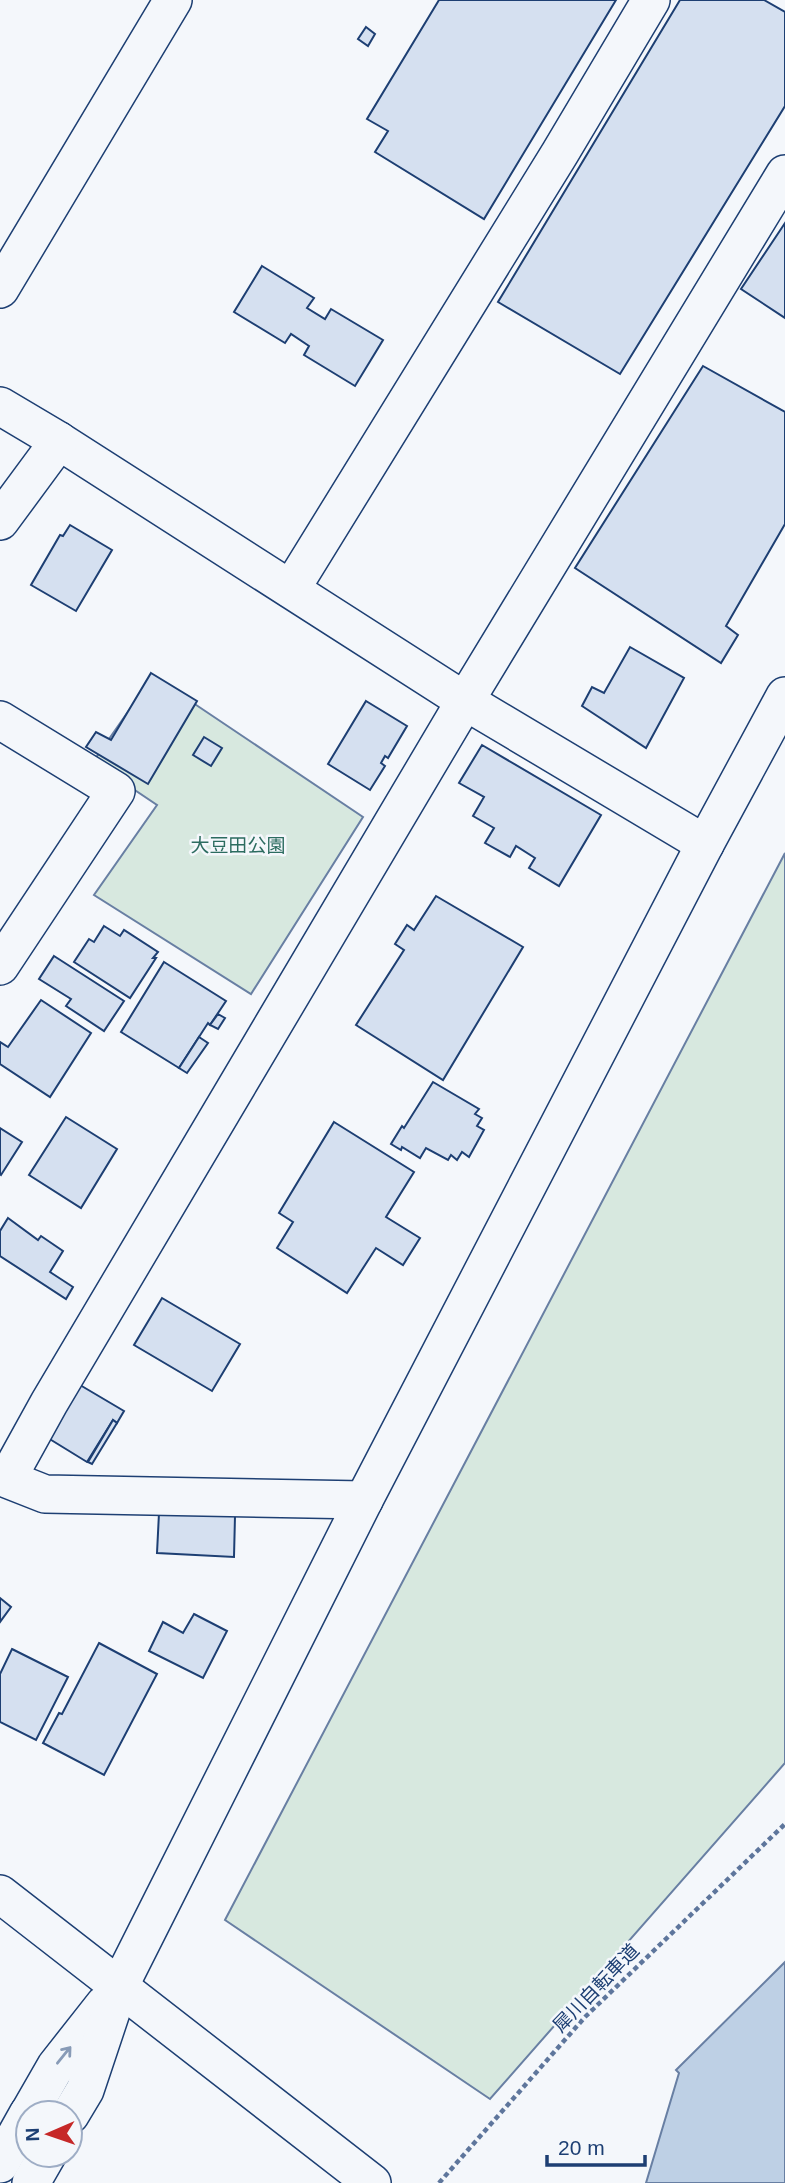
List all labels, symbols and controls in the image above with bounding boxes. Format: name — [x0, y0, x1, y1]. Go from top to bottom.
park label: 大豆田公園 — [190, 835, 286, 856]
street label: 犀川自転車道 — [549, 1940, 643, 2036]
one-way arrow — [57, 2046, 72, 2065]
north arrow — [14, 2099, 84, 2169]
scale bar — [547, 2124, 645, 2168]
text: N — [22, 2127, 43, 2142]
text: 20 m — [558, 2136, 605, 2159]

